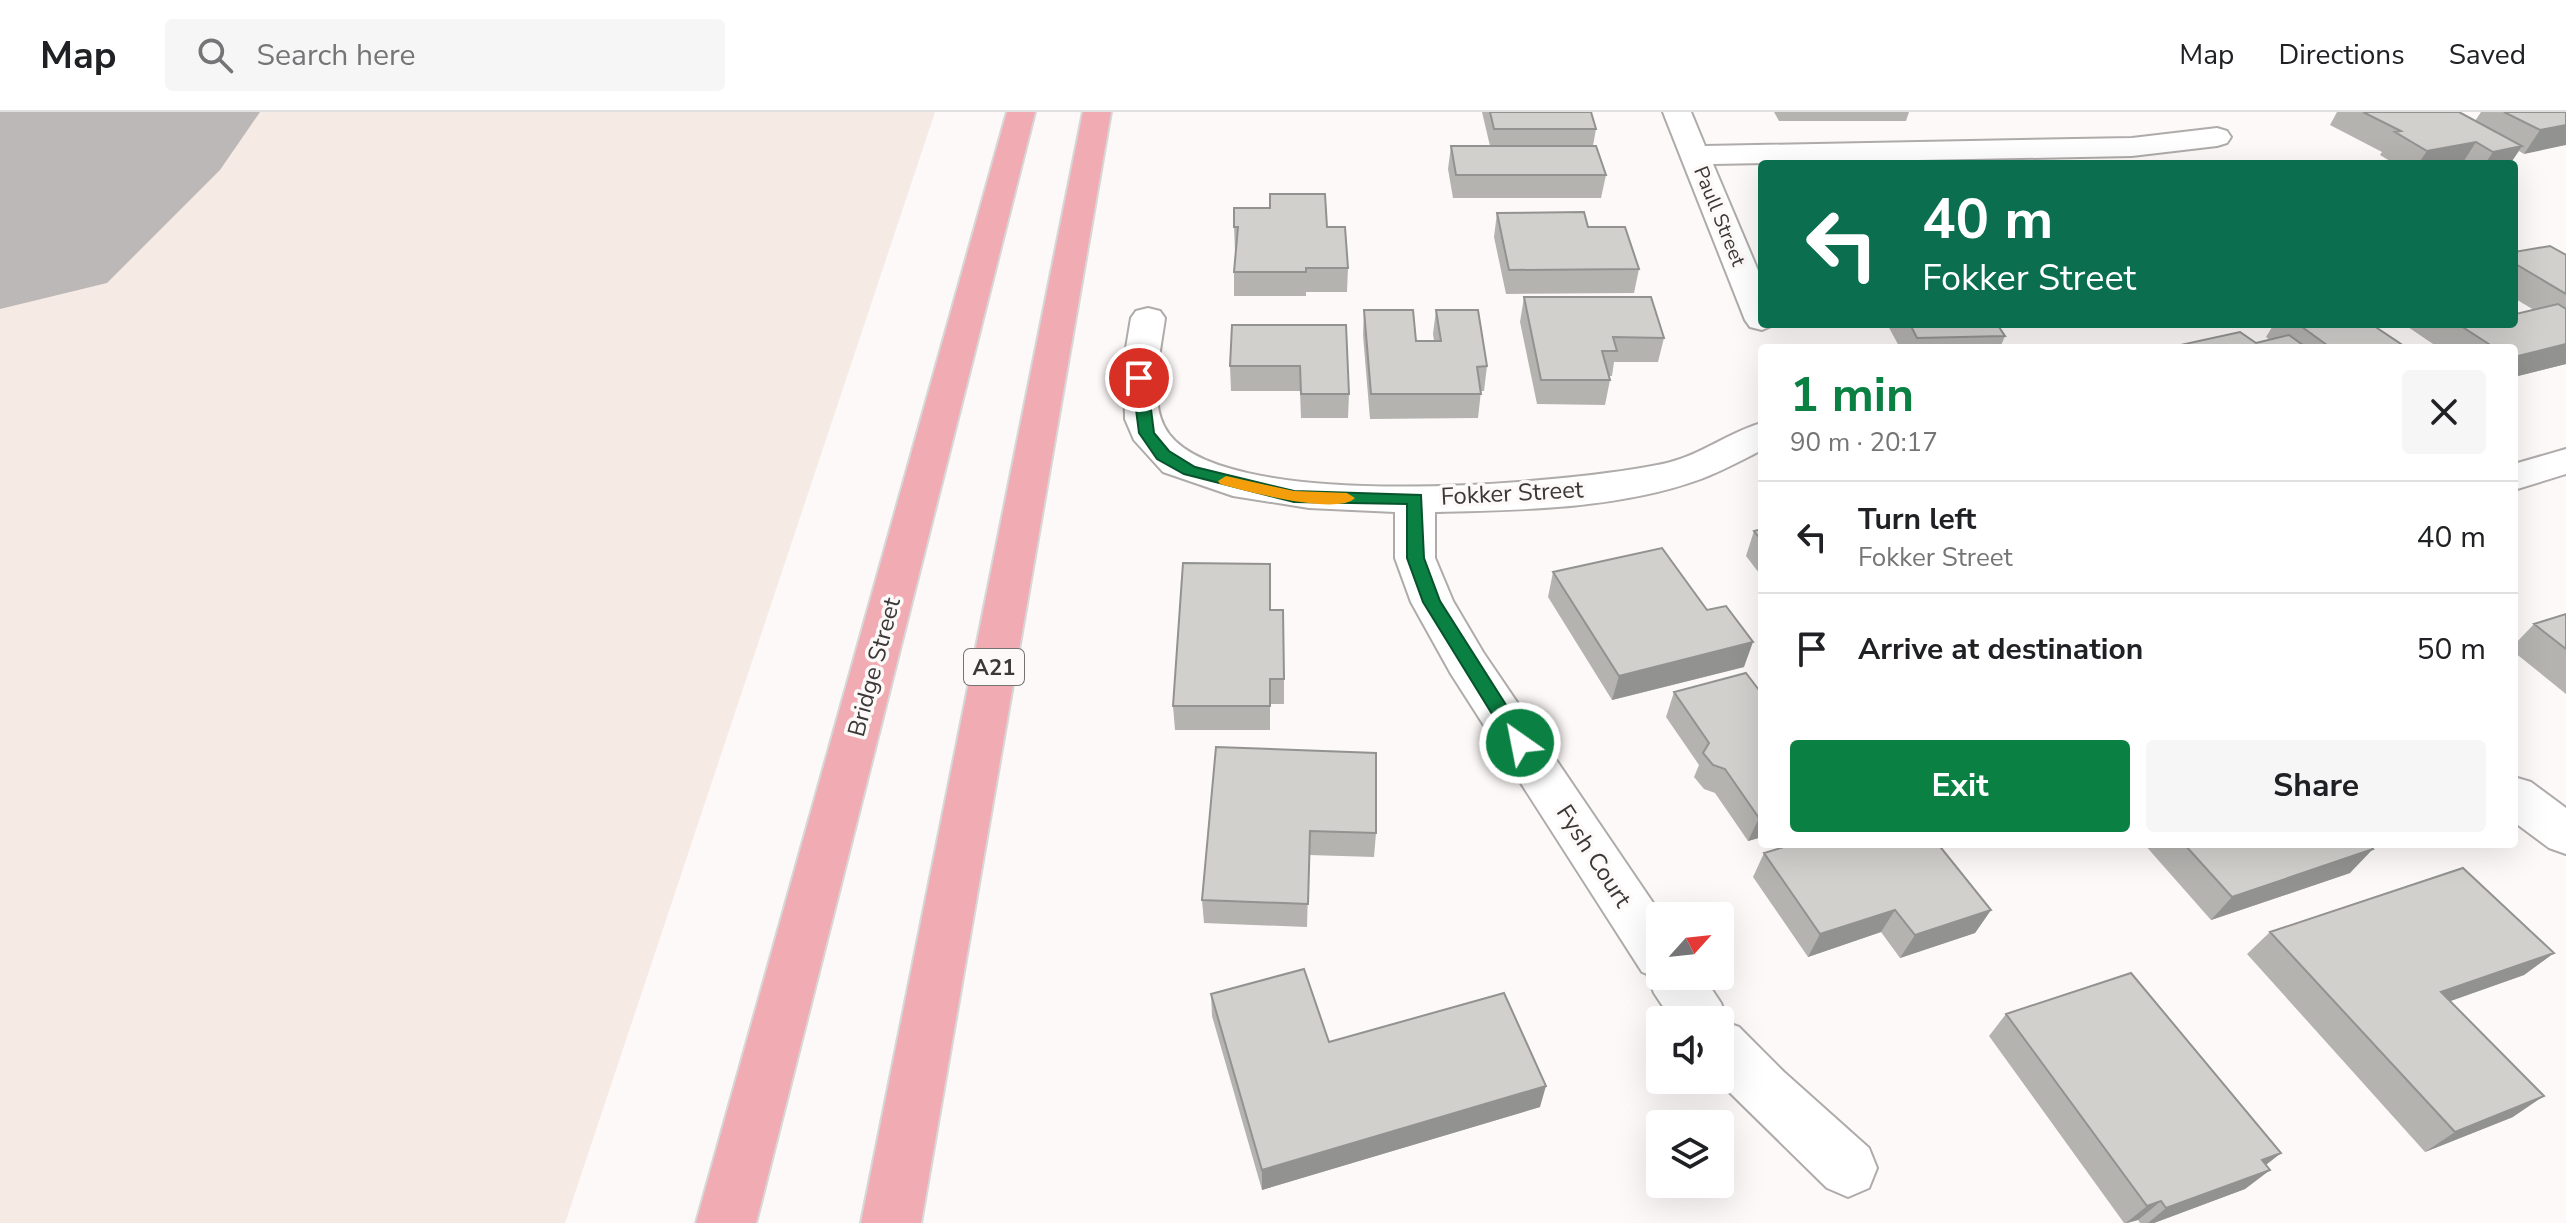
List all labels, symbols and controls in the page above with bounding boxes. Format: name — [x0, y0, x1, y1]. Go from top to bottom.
search box — [165, 19, 725, 91]
text: Map — [40, 30, 117, 81]
icon: search — [193, 33, 237, 77]
text: Search here — [257, 35, 416, 76]
text: Map — [2179, 36, 2234, 74]
text: Directions — [2278, 36, 2405, 74]
text: Saved — [2449, 36, 2526, 74]
street label: Paull Street — [1687, 162, 1752, 271]
text: 40 m — [1922, 181, 2053, 258]
icon: left — [1790, 192, 1894, 296]
text: Fokker Street — [1922, 254, 2136, 303]
pin — [1105, 344, 1173, 412]
icon: arrive — [1117, 356, 1161, 400]
text: 1 min — [1790, 362, 1914, 428]
button: close — [2402, 370, 2486, 454]
text: 90 m · 20:17 — [1790, 425, 1938, 460]
street label: Fokker Street — [1440, 473, 1585, 513]
text: Turn left — [1858, 499, 1976, 540]
icon: left — [1790, 515, 1834, 559]
text: 40 m — [2417, 517, 2486, 558]
text: Fokker Street — [1858, 540, 2013, 575]
street label: Bridge Street — [840, 593, 908, 740]
icon: arrive — [1790, 627, 1834, 671]
text: Arrive at destination — [1858, 629, 2143, 670]
text: 50 m — [2417, 629, 2486, 670]
road number: A21 — [964, 649, 1024, 685]
position arrow — [1478, 701, 1562, 785]
button: Exit — [1790, 740, 2130, 832]
button: Share — [2146, 740, 2486, 832]
street label: Fysh Court — [1549, 799, 1639, 914]
north arrow — [1646, 902, 1734, 990]
map controls — [1646, 902, 1734, 1198]
button: sound — [1646, 1006, 1734, 1094]
button: layers — [1646, 1110, 1734, 1198]

